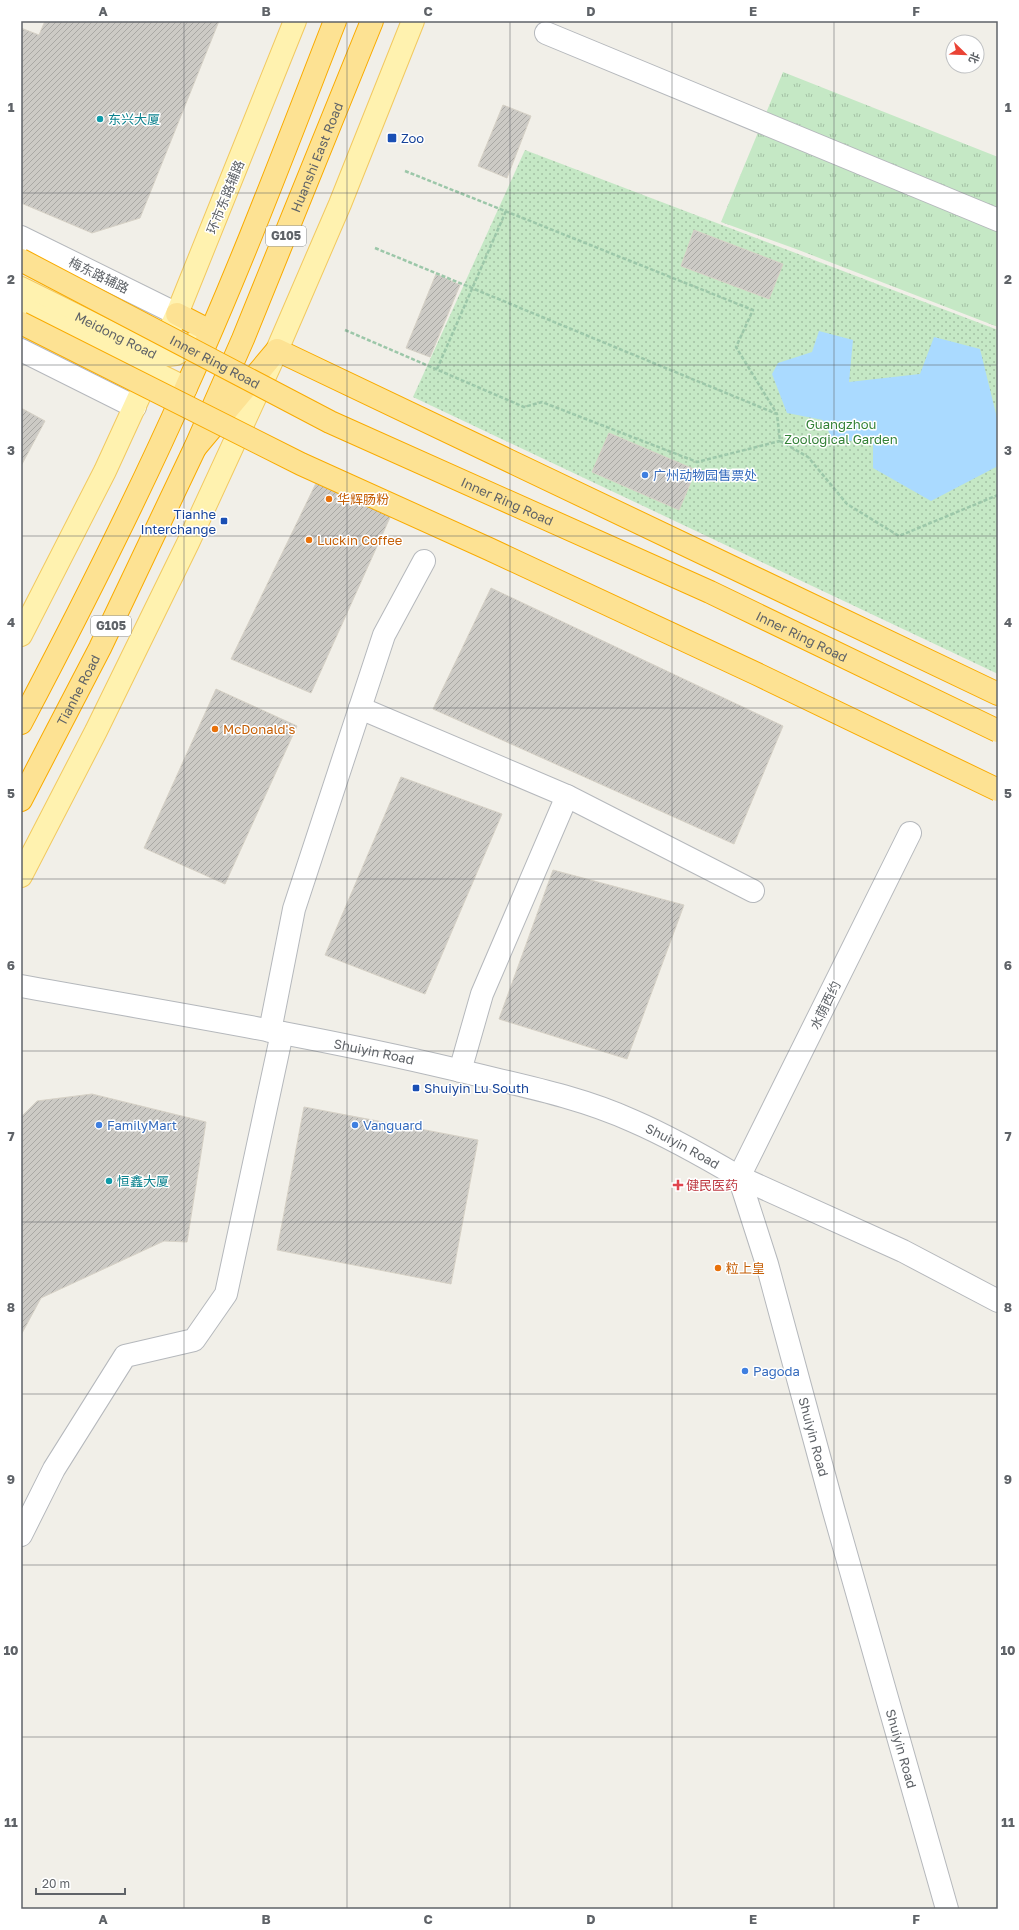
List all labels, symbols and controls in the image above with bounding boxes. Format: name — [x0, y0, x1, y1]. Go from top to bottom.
text: A — [98, 3, 108, 19]
text: B — [261, 3, 271, 19]
text: C — [423, 3, 433, 19]
text: D — [586, 3, 596, 19]
text: E — [749, 3, 757, 19]
text: F — [912, 3, 920, 19]
north arrow — [945, 34, 985, 74]
text: 北 — [967, 51, 983, 66]
text: 1 — [8, 99, 15, 115]
text: 1 — [1005, 99, 1012, 115]
street label: Huanshi East Road — [287, 100, 346, 214]
place label: 东兴大厦 — [108, 111, 160, 127]
marker: 东兴大厦 — [95, 114, 105, 124]
place label: Zoo — [401, 130, 424, 146]
marker: Zoo — [386, 132, 398, 144]
street label: 环市东路辅路 — [203, 158, 247, 236]
road number: G105 — [266, 226, 306, 246]
street label: 梅东路辅路 — [66, 254, 132, 296]
text: 2 — [7, 271, 15, 287]
text: 2 — [1004, 271, 1012, 287]
street label: Meidong Road — [72, 308, 159, 362]
street label: Inner Ring Road — [167, 332, 263, 392]
park label: Guangzhou Zoological Garden — [784, 416, 898, 447]
text: 3 — [7, 442, 15, 458]
text: 3 — [1004, 442, 1012, 458]
place label: 广州动物园售票处 — [653, 467, 757, 483]
marker: 广州动物园售票处 — [640, 470, 650, 480]
street label: Inner Ring Road — [459, 474, 556, 529]
place label: 华辉肠粉 — [337, 491, 389, 507]
marker: 华辉肠粉 — [324, 494, 334, 504]
place label: Tianhe Interchange — [140, 506, 216, 537]
marker: Tianhe Interchange — [219, 516, 229, 526]
place label: Luckin Coffee — [317, 532, 402, 548]
marker: Luckin Coffee — [304, 535, 314, 545]
street label: Inner Ring Road — [753, 607, 850, 665]
text: 4 — [7, 614, 15, 630]
text: 4 — [1004, 614, 1012, 630]
road number: G105 — [91, 616, 131, 636]
street label: Tianhe Road — [53, 652, 103, 728]
place label: McDonald's — [223, 721, 295, 737]
marker: McDonald's — [210, 724, 220, 734]
text: 5 — [7, 785, 15, 801]
text: 5 — [1004, 785, 1012, 801]
text: 6 — [7, 957, 15, 973]
text: 6 — [1004, 957, 1012, 973]
street label: 水荫西约 — [806, 978, 844, 1032]
street label: Shuiyin Road — [332, 1035, 416, 1068]
place label: Shuiyin Lu South — [424, 1080, 529, 1096]
marker: Shuiyin Lu South — [411, 1083, 421, 1093]
place label: FamilyMart — [107, 1117, 177, 1133]
place label: Vanguard — [363, 1117, 422, 1133]
marker: FamilyMart — [94, 1120, 104, 1130]
marker: Vanguard — [350, 1120, 360, 1130]
street label: Shuiyin Road — [643, 1120, 723, 1172]
text: 7 — [7, 1128, 15, 1144]
text: 7 — [1004, 1128, 1012, 1144]
place label: 恒鑫大厦 — [117, 1173, 169, 1189]
marker: 恒鑫大厦 — [104, 1176, 114, 1186]
place label: 健民医药 — [686, 1177, 738, 1193]
marker: 健民医药 — [673, 1180, 683, 1190]
place label: 粒上皇 — [726, 1260, 765, 1276]
marker: 粒上皇 — [713, 1263, 723, 1273]
text: 8 — [7, 1299, 15, 1315]
text: 8 — [1004, 1299, 1012, 1315]
place label: Pagoda — [753, 1363, 800, 1379]
marker: Pagoda — [740, 1366, 750, 1376]
street label: Shuiyin Road — [795, 1395, 832, 1478]
text: 9 — [7, 1471, 15, 1487]
text: 9 — [1004, 1471, 1012, 1487]
text: 10 — [3, 1642, 19, 1658]
text: 10 — [1000, 1642, 1016, 1658]
street label: Shuiyin Road — [883, 1707, 920, 1790]
text: 11 — [4, 1814, 18, 1830]
text: 11 — [1001, 1814, 1015, 1830]
scale bar — [36, 1870, 125, 1896]
text: 20 m — [42, 1876, 70, 1891]
text: A — [98, 1911, 108, 1927]
text: B — [261, 1911, 271, 1927]
text: C — [423, 1911, 433, 1927]
text: D — [586, 1911, 596, 1927]
text: E — [749, 1911, 757, 1927]
text: F — [912, 1911, 920, 1927]

